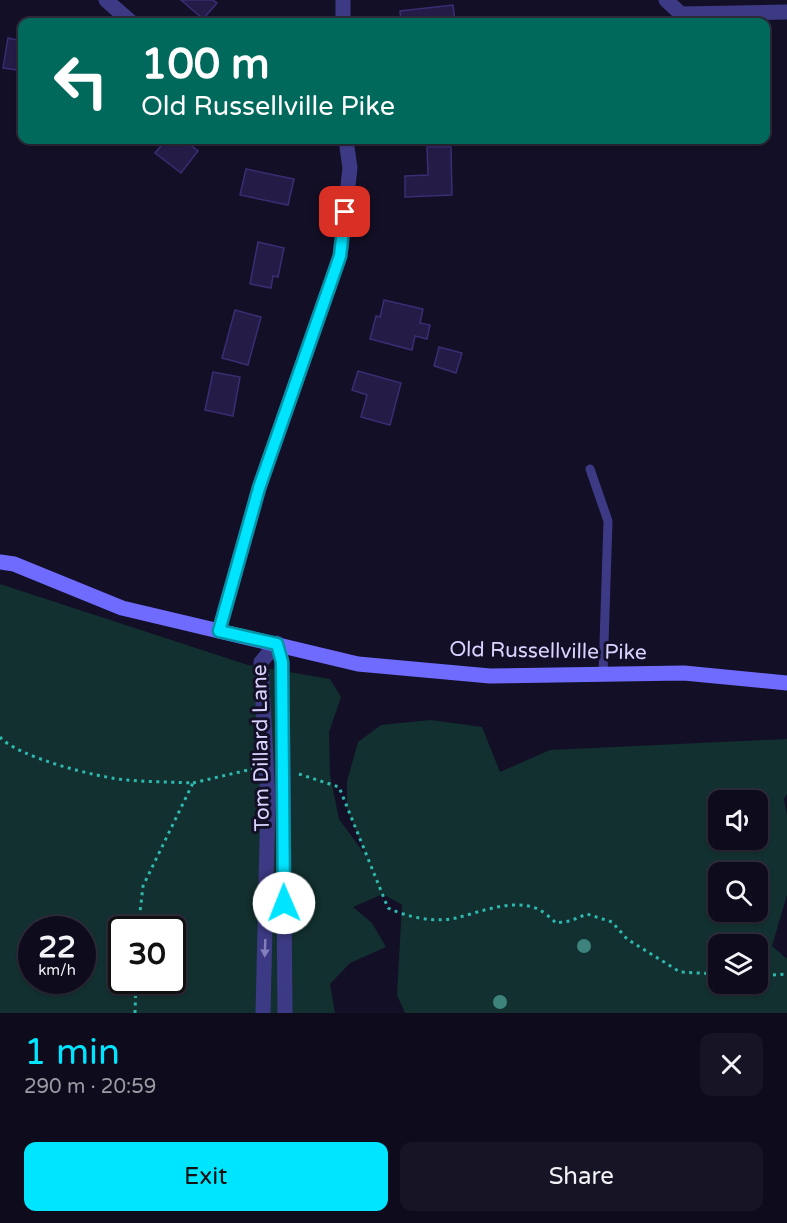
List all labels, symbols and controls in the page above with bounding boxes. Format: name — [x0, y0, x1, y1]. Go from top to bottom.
text: 100 m — [141, 39, 270, 90]
icon: left — [42, 42, 120, 120]
text: Old Russellville Pike — [141, 90, 395, 123]
pin — [319, 186, 370, 237]
icon: arrive — [328, 195, 361, 228]
street label: Old Russellville Pike — [449, 637, 647, 665]
street label: Tom Dillard Lane — [247, 664, 275, 832]
map controls — [708, 790, 768, 994]
button: sound — [708, 790, 768, 850]
button: search — [708, 862, 768, 922]
position arrow — [252, 871, 316, 935]
speed limit sign: 30 — [108, 916, 186, 994]
text: 22 — [38, 929, 76, 966]
button: layers — [708, 934, 768, 994]
one-way arrow — [260, 938, 270, 957]
text: km/h — [38, 961, 76, 979]
text: 1 min — [24, 1031, 120, 1074]
button: close — [700, 1033, 763, 1096]
text: 290 m · 20:59 — [24, 1075, 156, 1099]
button: Exit — [24, 1142, 388, 1211]
button: Share — [400, 1142, 763, 1211]

